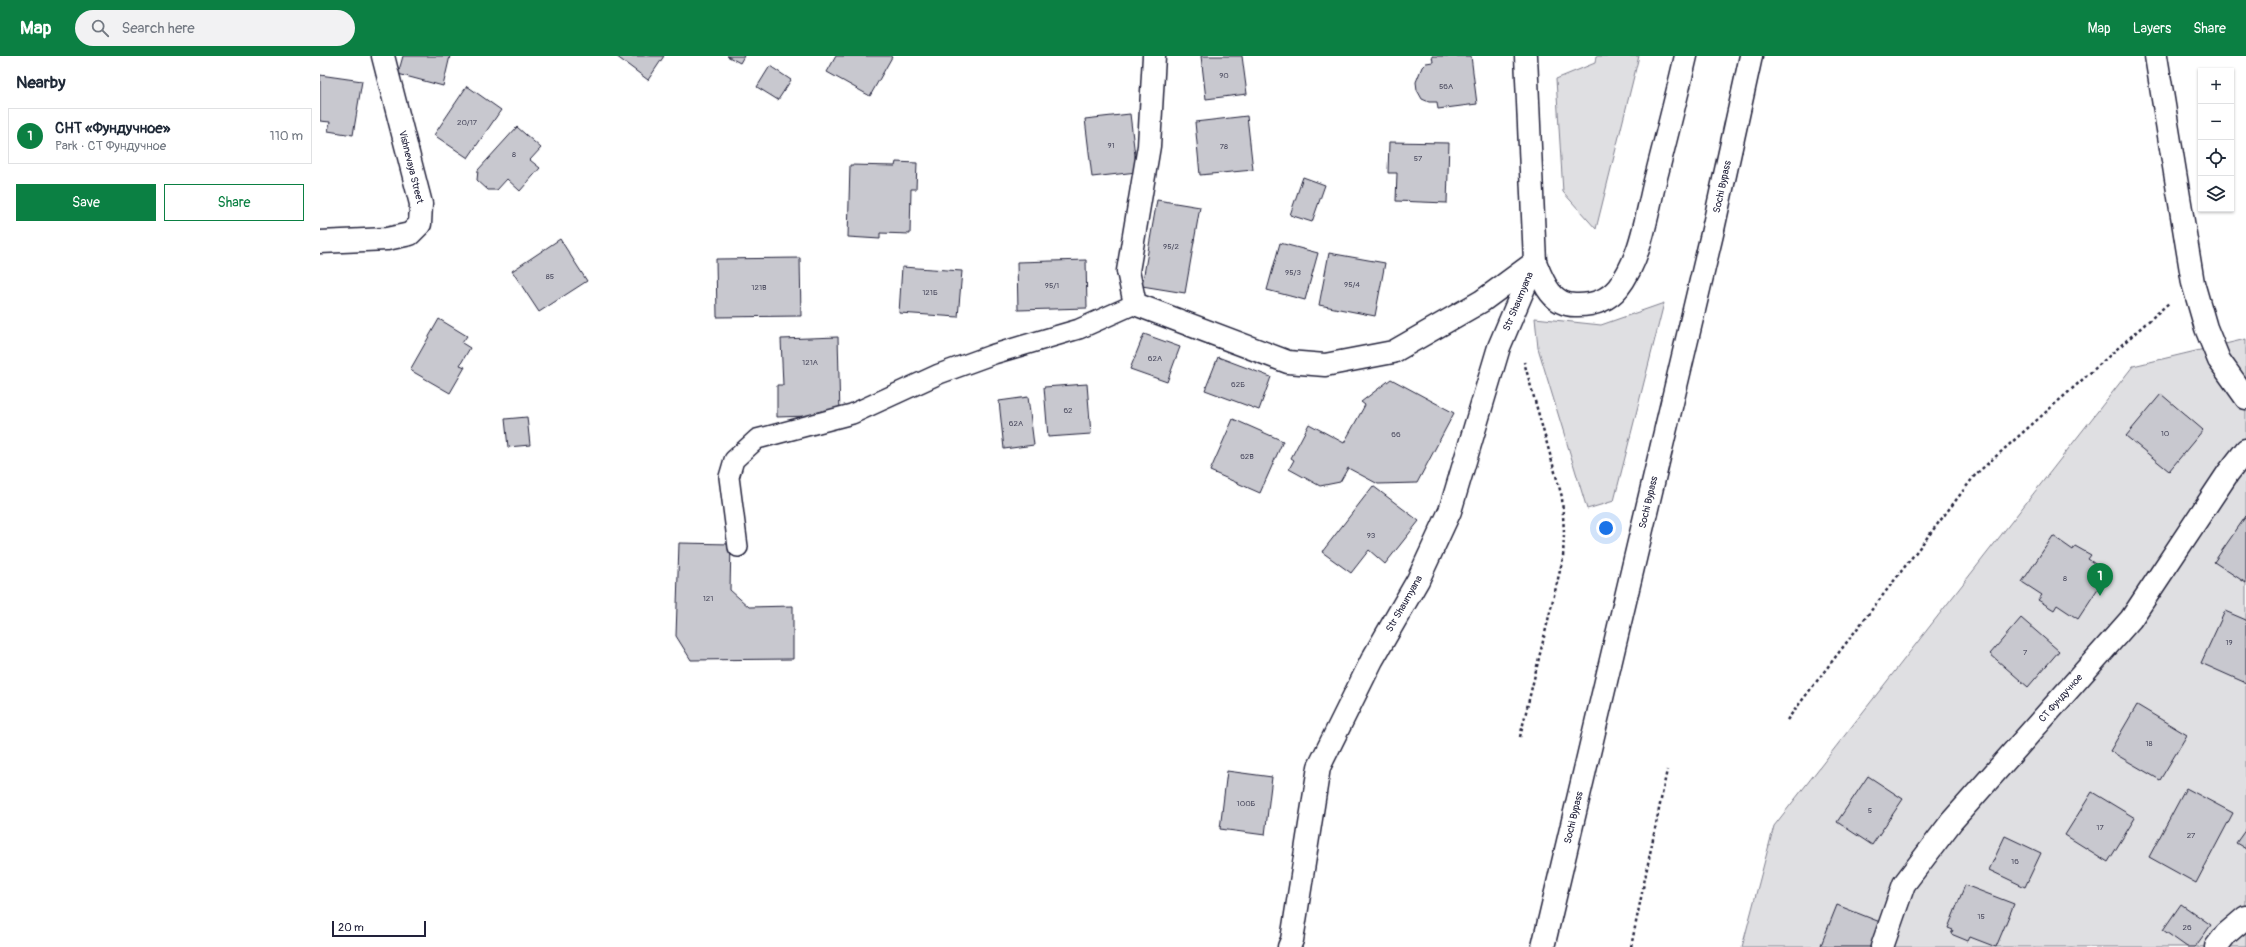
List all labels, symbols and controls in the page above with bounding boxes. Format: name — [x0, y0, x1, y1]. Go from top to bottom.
search box — [75, 10, 355, 46]
text: Map — [20, 16, 51, 40]
icon: search — [89, 17, 111, 39]
text: Search here — [121, 19, 195, 38]
text: Map — [2088, 20, 2111, 37]
text: Layers — [2133, 20, 2171, 37]
text: Share — [2193, 20, 2226, 37]
map controls — [2198, 68, 2234, 212]
button: + — [2198, 68, 2234, 104]
house number: 90 — [1219, 71, 1229, 80]
text: Nearby — [16, 72, 65, 93]
house number: 56А — [1439, 82, 1453, 91]
button: − — [2198, 104, 2234, 140]
house number: 20/17 — [457, 118, 478, 127]
text: СНТ «Фундучное» — [55, 119, 170, 138]
text: 1 — [27, 128, 33, 144]
text: 110 m — [270, 128, 303, 144]
street label: Vishnevaya Street — [396, 129, 426, 206]
text: Park · СТ Фундучное — [55, 138, 166, 154]
button: locate — [2198, 140, 2234, 176]
house number: 91 — [1107, 141, 1115, 150]
house number: 78 — [1220, 142, 1228, 151]
house number: 8 — [512, 150, 516, 159]
house number: 57 — [1414, 154, 1423, 163]
street label: Sochi Bypass — [1711, 159, 1734, 214]
button: layers — [2198, 176, 2234, 212]
button: Save — [16, 184, 156, 221]
button: Share — [164, 184, 304, 221]
house number: 95/2 — [1163, 242, 1179, 251]
house number: 95/3 — [1285, 268, 1301, 277]
street label: Str Shaumyana — [1500, 270, 1536, 333]
house number: 85 — [546, 272, 554, 281]
house number: 95/4 — [1344, 280, 1360, 289]
house number: 95/1 — [1045, 281, 1059, 290]
house number: 121В — [751, 283, 767, 292]
house number: 121Б — [922, 288, 938, 297]
house number: 62А — [1148, 354, 1162, 363]
house number: 121А — [802, 358, 818, 367]
house number: 62Б — [1231, 380, 1245, 389]
house number: 62 — [1063, 406, 1073, 415]
house number: 62А — [1009, 419, 1023, 428]
house number: 10 — [2161, 429, 2170, 438]
house number: 66 — [1391, 430, 1401, 439]
house number: 62В — [1240, 452, 1254, 461]
street label: Sochi Bypass — [1636, 474, 1661, 530]
your location — [1596, 518, 1616, 538]
house number: 93 — [1367, 531, 1376, 540]
pin: 1 — [2087, 563, 2113, 596]
street label: Str Shaumyana — [1383, 573, 1425, 634]
house number: 8 — [2063, 574, 2067, 583]
house number: 121 — [703, 594, 713, 603]
house number: 19 — [2225, 638, 2233, 647]
house number: 7 — [2023, 648, 2028, 657]
street label: СТ Фундучное — [2036, 672, 2085, 725]
house number: 18 — [2145, 739, 2153, 748]
street label: Sochi Bypass — [1562, 790, 1586, 845]
house number: 100Б — [1237, 799, 1256, 808]
house number: 5 — [1868, 806, 1872, 815]
house number: 17 — [2096, 823, 2104, 832]
house number: 27 — [2187, 831, 2196, 840]
house number: 16 — [2011, 857, 2019, 866]
house number: 15 — [1977, 912, 1985, 921]
scale bar — [332, 919, 426, 938]
text: 20 m — [338, 921, 364, 934]
house number: 26 — [2182, 923, 2192, 932]

